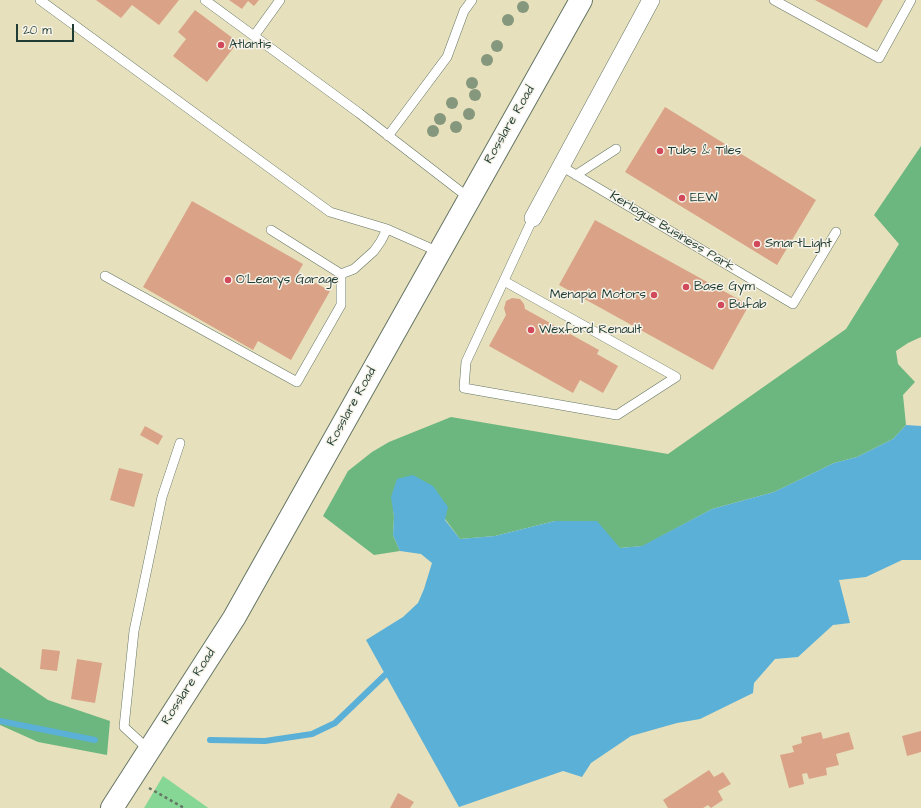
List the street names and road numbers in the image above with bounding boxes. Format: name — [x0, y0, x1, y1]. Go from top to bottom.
street label: Rosslare Road — [481, 83, 539, 167]
street label: Kerlogue Business Park — [607, 188, 737, 276]
street label: Rosslare Road — [324, 365, 380, 449]
street label: Rosslare Road — [159, 646, 219, 728]

